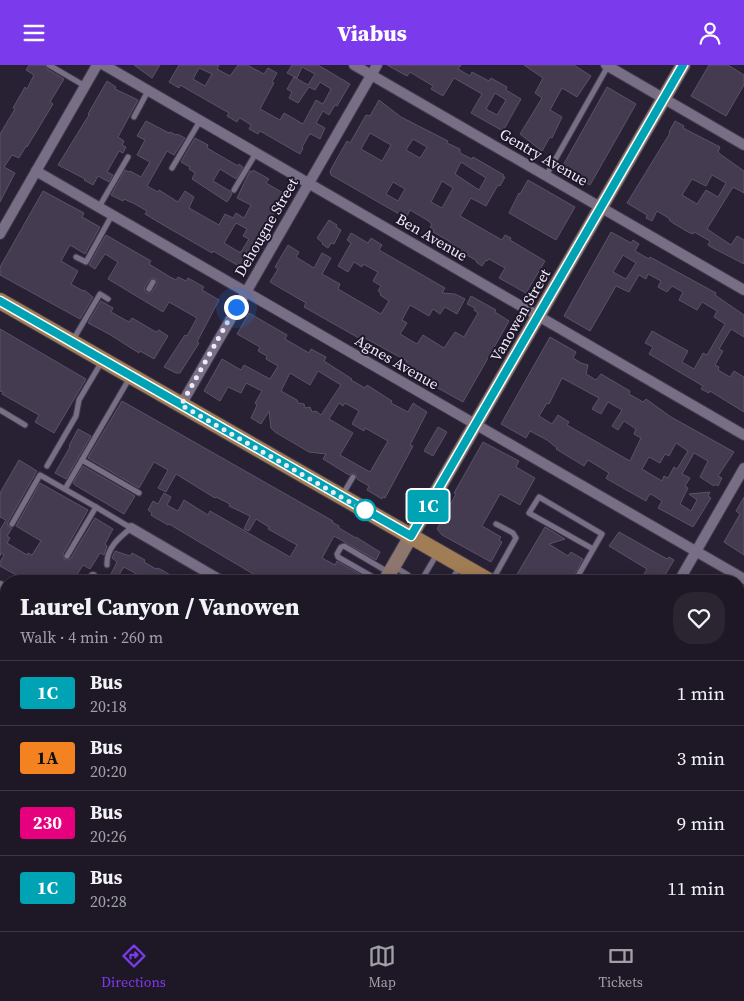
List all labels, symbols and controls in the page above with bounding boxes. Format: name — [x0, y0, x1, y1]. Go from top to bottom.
text: Viabus — [337, 18, 407, 48]
icon: menu — [20, 19, 48, 47]
icon: person — [696, 19, 724, 47]
street label: Gentry Avenue — [496, 123, 592, 191]
street label: Dehougne Street — [229, 174, 303, 280]
street label: Ben Avenue — [393, 208, 472, 266]
street label: Vanowen Street — [485, 265, 555, 365]
your location — [224, 295, 249, 320]
street label: Agnes Avenue — [351, 329, 443, 395]
line badge: 1C — [406, 490, 450, 522]
text: 1C — [418, 493, 438, 518]
unlabelled marker — [354, 499, 376, 521]
text: Laurel Canyon / Vanowen — [20, 590, 300, 623]
button: heart — [673, 592, 725, 644]
text: Walk · 4 min · 260 m — [20, 626, 163, 648]
text: Bus — [90, 669, 122, 695]
text: 1C — [37, 680, 58, 705]
text: 1 min — [677, 680, 725, 706]
text: 20:18 — [90, 695, 127, 717]
text: Bus — [90, 734, 122, 760]
text: 1A — [37, 745, 58, 770]
text: 3 min — [677, 745, 725, 771]
text: 20:20 — [90, 760, 127, 782]
text: Bus — [90, 799, 122, 825]
text: 230 — [33, 810, 62, 835]
text: 9 min — [677, 810, 725, 836]
text: 20:26 — [90, 825, 127, 847]
text: Bus — [90, 864, 122, 890]
text: 1C — [37, 875, 58, 900]
text: 11 min — [667, 875, 725, 901]
text: 20:28 — [90, 890, 127, 912]
tab: Directions — [101, 942, 166, 992]
tab: Map — [368, 942, 396, 992]
tab: Tickets — [598, 942, 643, 992]

